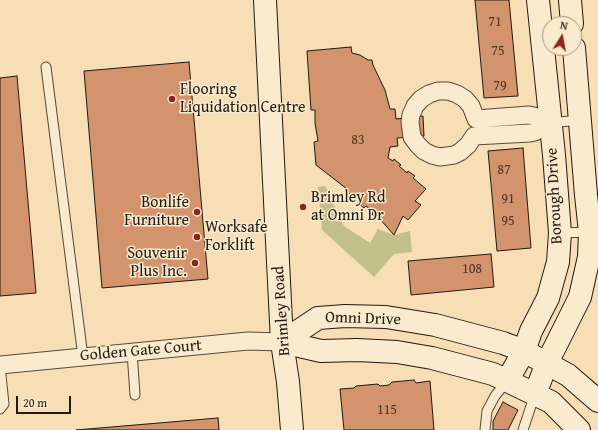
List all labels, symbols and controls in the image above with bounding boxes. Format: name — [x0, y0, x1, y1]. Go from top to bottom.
house number: 71 — [488, 14, 502, 30]
north arrow — [542, 16, 582, 56]
text: N — [559, 17, 569, 34]
house number: 75 — [491, 43, 505, 59]
house number: 79 — [493, 78, 507, 94]
place label: Flooring Liquidation Centre — [180, 80, 305, 118]
marker: Flooring Liquidation Centre — [167, 94, 177, 104]
house number: 83 — [351, 132, 365, 148]
street label: Borough Drive — [543, 147, 567, 245]
house number: 87 — [497, 162, 511, 178]
place label: Brimley Rd at Omni Dr — [311, 188, 385, 226]
house number: 91 — [501, 191, 515, 207]
place label: Bonlife Furniture — [124, 193, 189, 231]
marker: Brimley Rd at Omni Dr — [298, 202, 308, 212]
marker: Bonlife Furniture — [192, 207, 202, 217]
house number: 95 — [501, 213, 515, 229]
place label: Worksafe Forklift — [205, 218, 267, 256]
marker: Worksafe Forklift — [192, 232, 202, 242]
place label: Souvenir Plus Inc. — [127, 244, 187, 282]
marker: Souvenir Plus Inc. — [190, 258, 200, 268]
house number: 108 — [462, 261, 482, 277]
street label: Brimley Road — [269, 265, 295, 357]
street label: Omni Drive — [325, 308, 401, 330]
street label: Golden Gate Court — [79, 336, 203, 366]
scale bar — [18, 388, 73, 414]
text: 20 m — [23, 394, 47, 411]
house number: 115 — [377, 402, 397, 418]

